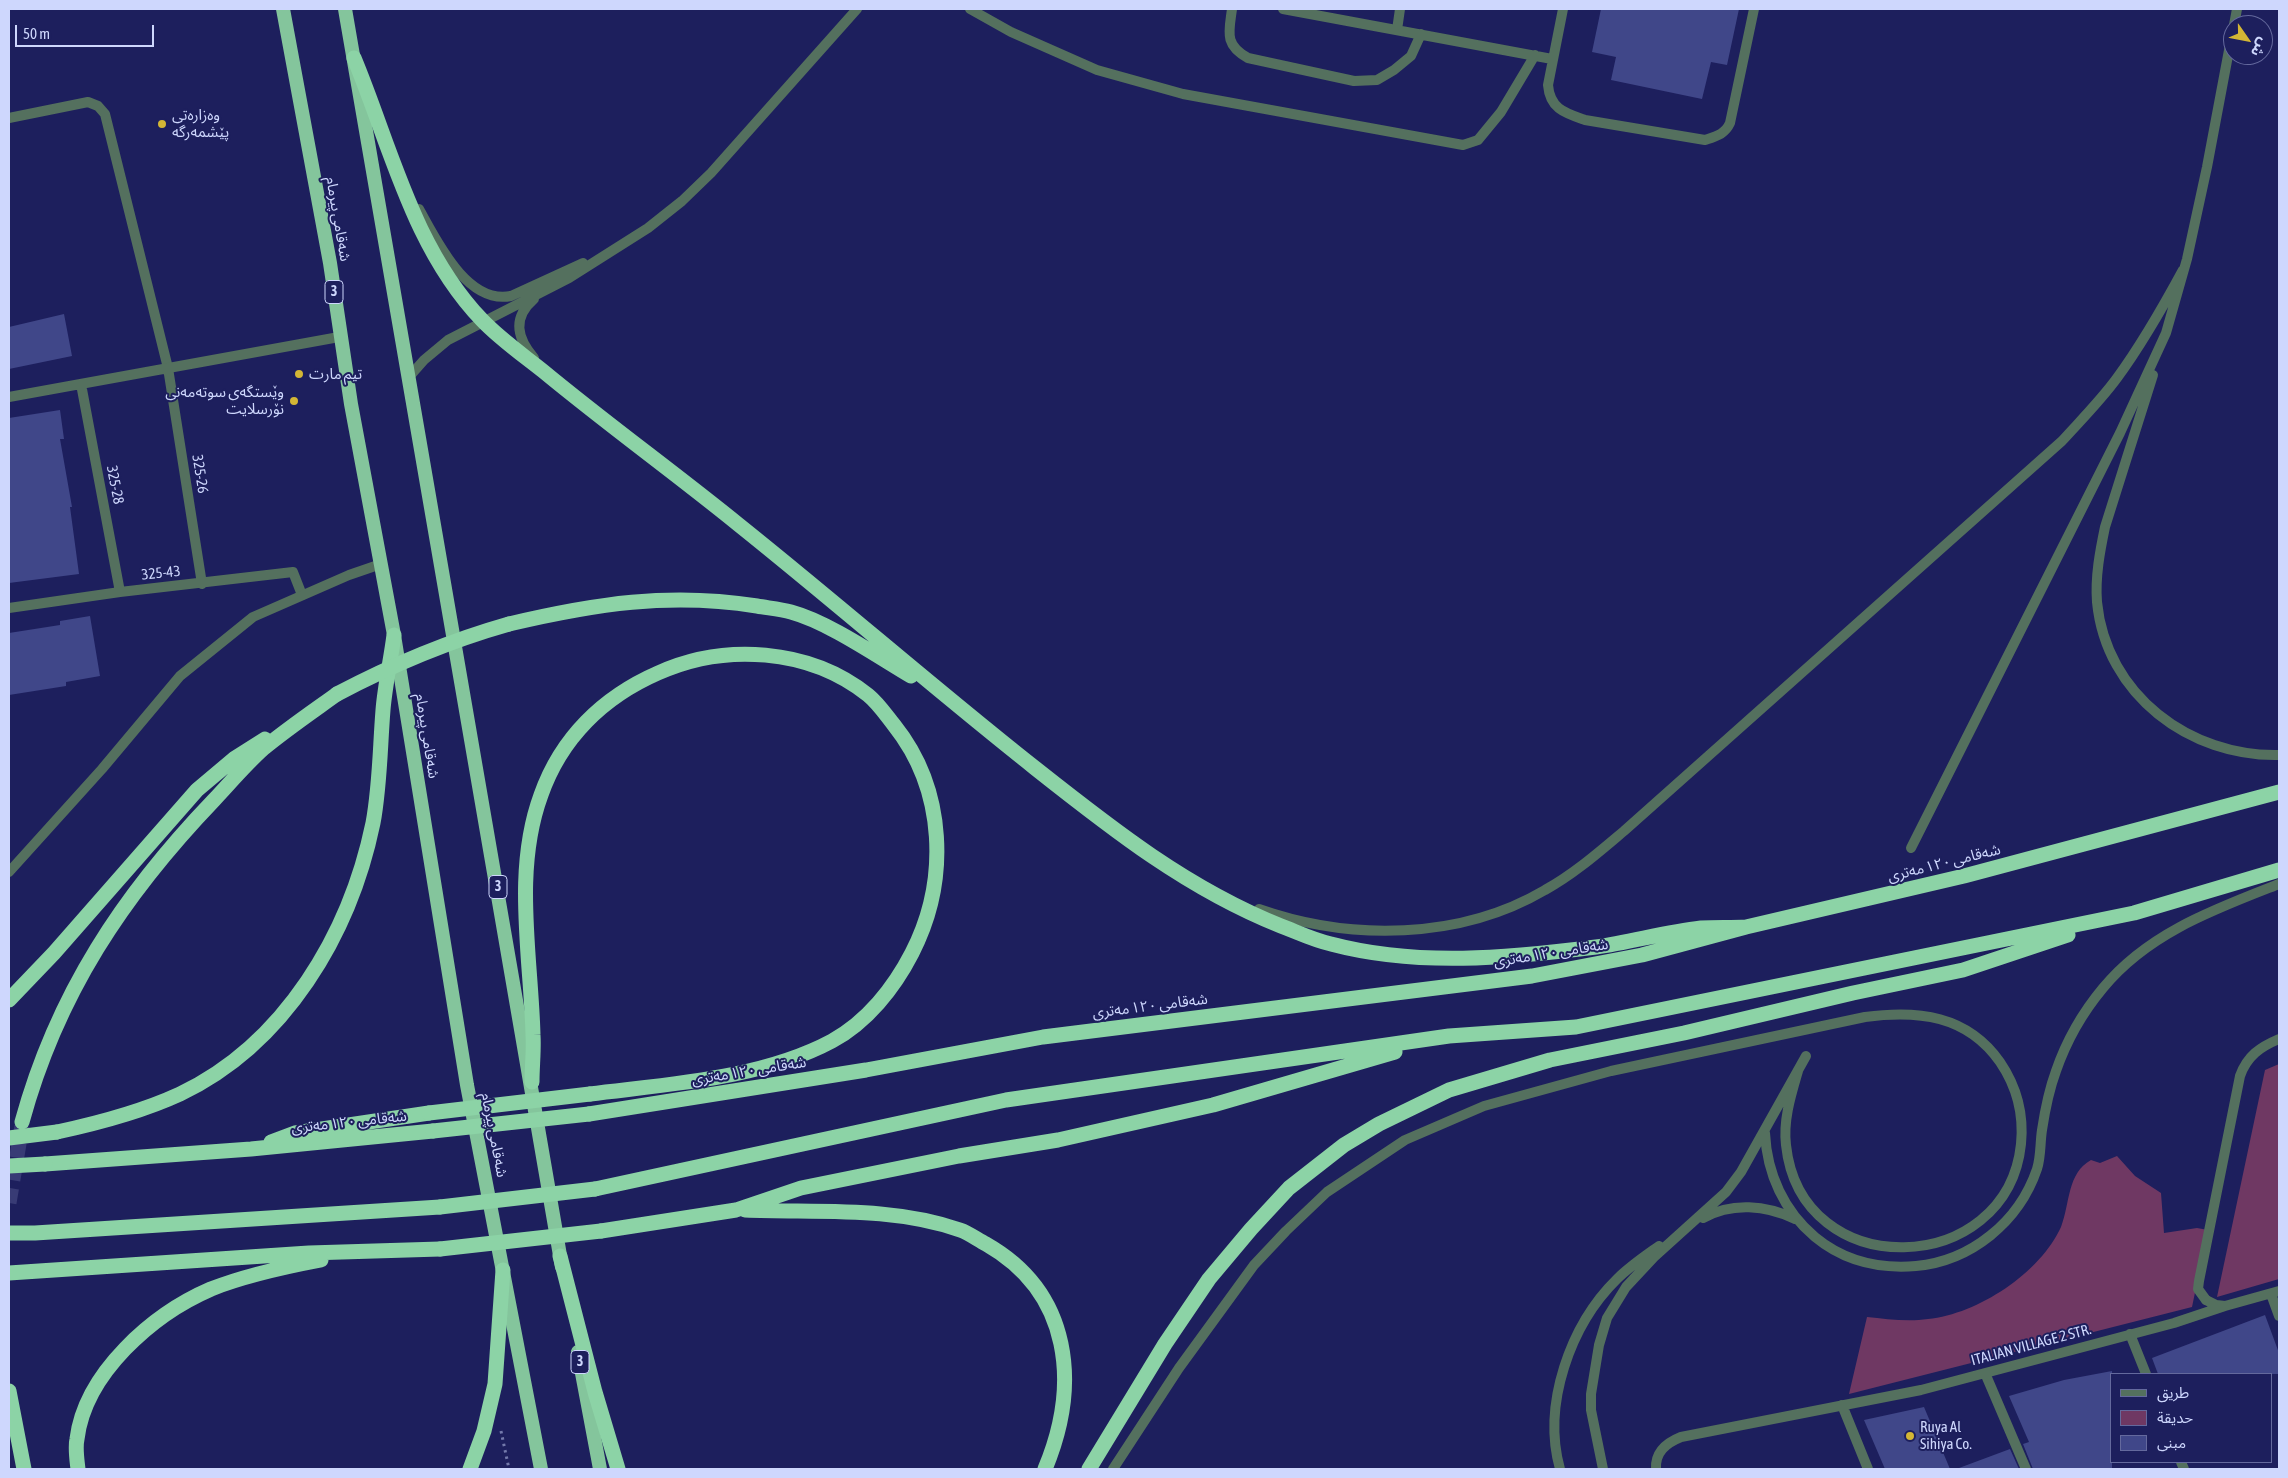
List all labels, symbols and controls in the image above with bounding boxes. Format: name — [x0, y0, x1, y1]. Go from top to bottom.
scale bar — [18, 15, 156, 47]
north arrow — [2223, 15, 2273, 65]
text: 50 m — [23, 25, 50, 42]
text: ش — [2248, 35, 2272, 60]
place label: وەزارەتی پێشمەرگە — [172, 106, 229, 141]
marker: وەزارەتی پێشمەرگە — [156, 118, 168, 130]
street label: شەقامی پیرمام — [322, 175, 354, 263]
road number: 3 — [325, 280, 343, 304]
place label: تيم مارت — [309, 365, 362, 383]
marker: تيم مارت — [293, 368, 305, 380]
place label: وێستگەی سوتەمەنی نۆرسلایت — [165, 383, 284, 418]
marker: وێستگەی سوتەمەنی نۆرسلایت — [288, 395, 300, 407]
street label: 325-26 — [188, 453, 212, 495]
street label: 325-28 — [102, 464, 128, 506]
street label: 325-43 — [141, 562, 181, 584]
street label: شەقامی پیرمام — [411, 692, 443, 780]
street label: شەقامی ١٢٠ مەتری — [1886, 840, 2002, 886]
road number: 3 — [489, 876, 507, 899]
street label: شەقامی ١٢٠ مەتری — [1492, 935, 1610, 971]
street label: شەقامی ١٢٠ مەتری — [1091, 990, 1209, 1022]
street label: شەقامی ١٢٠ مەتری — [690, 1053, 808, 1089]
street label: شەقامی پیرمام — [477, 1091, 511, 1179]
street label: شەقامی ١٢٠ مەتری — [290, 1107, 408, 1137]
street label: ITALIAN VILLAGE 2 STR. — [1969, 1320, 2093, 1370]
road number: 3 — [571, 1350, 589, 1374]
legend — [2110, 1373, 2273, 1463]
text: طريق — [2157, 1384, 2189, 1401]
text: حديقة — [2157, 1409, 2193, 1426]
place label: Ruya Al Sihiya Co. — [1920, 1418, 1972, 1453]
marker: Ruya Al Sihiya Co. — [1904, 1430, 1916, 1442]
text: مبنى — [2157, 1434, 2186, 1451]

